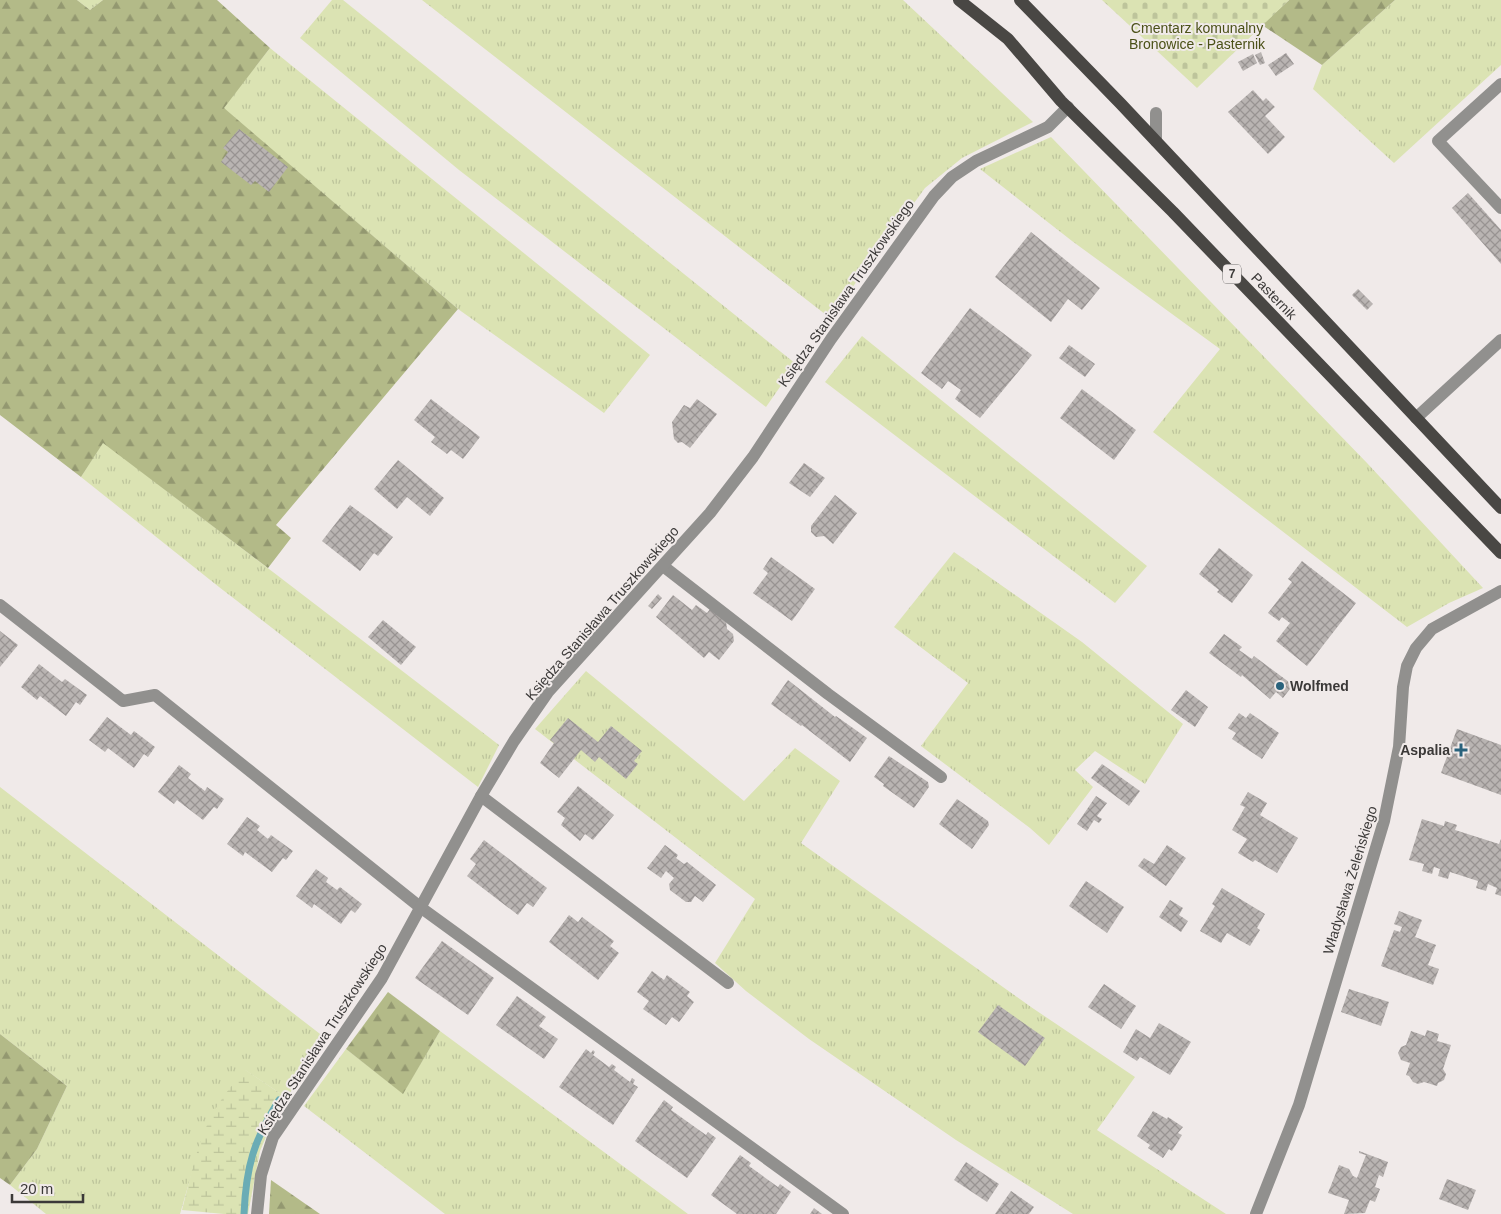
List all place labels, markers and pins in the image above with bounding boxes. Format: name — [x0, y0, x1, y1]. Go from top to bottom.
place label: Wolfmed — [1290, 678, 1349, 694]
marker: Wolfmed — [1274, 680, 1286, 692]
place label: Aspalia — [1400, 742, 1450, 758]
marker: Aspalia — [1454, 743, 1468, 757]

